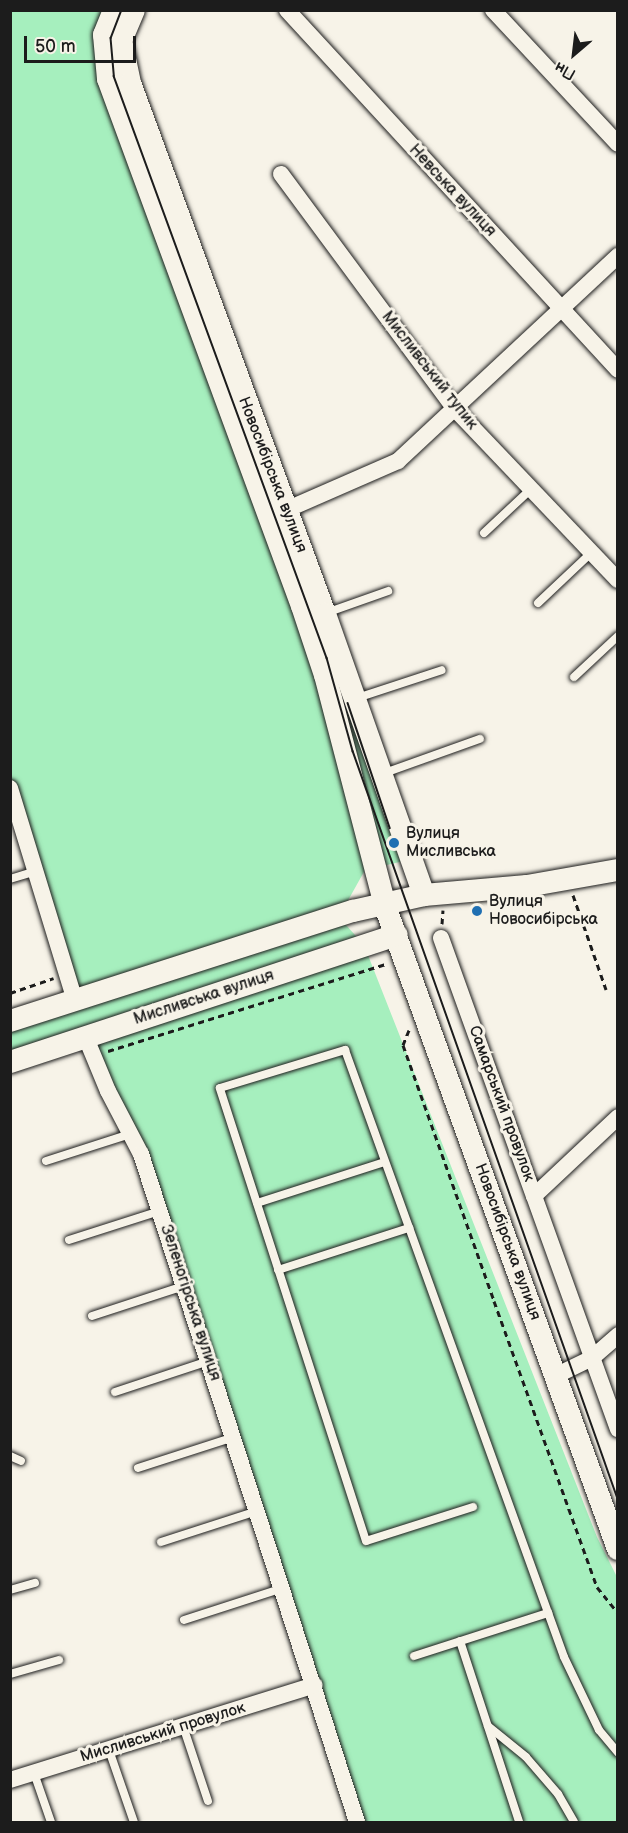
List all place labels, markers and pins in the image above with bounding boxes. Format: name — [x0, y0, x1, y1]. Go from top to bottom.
place label: Вулиця Мисливська — [406, 824, 496, 862]
marker: Вулиця Мисливська — [387, 836, 401, 850]
place label: Вулиця Новосибірська — [489, 892, 598, 930]
marker: Вулиця Новосибірська — [470, 904, 484, 918]

